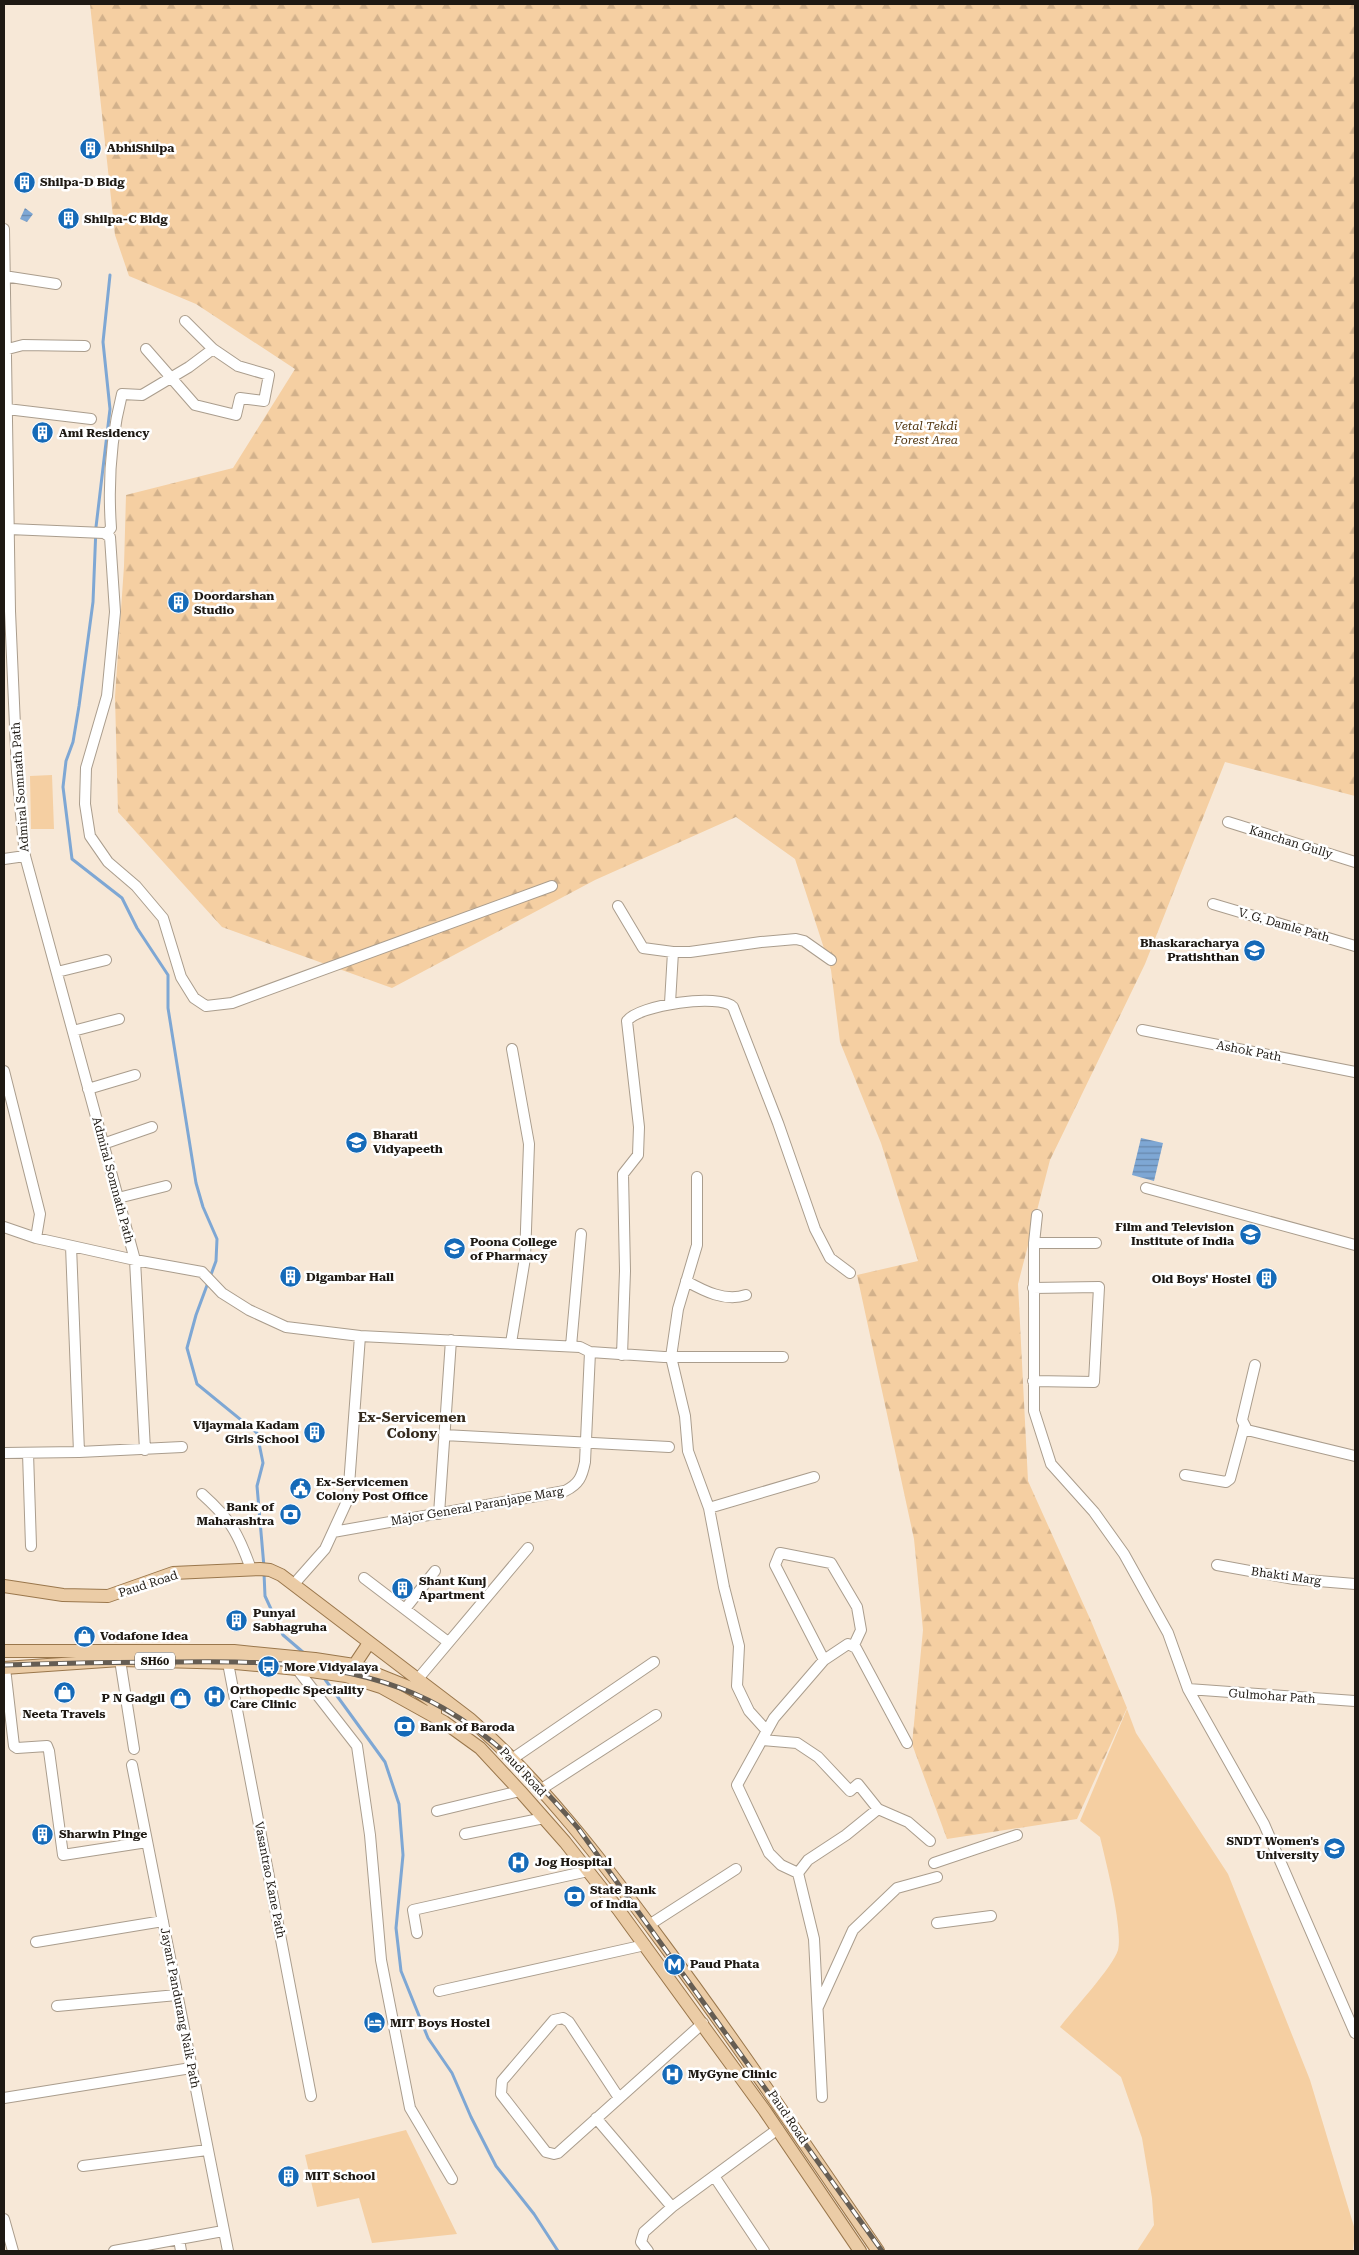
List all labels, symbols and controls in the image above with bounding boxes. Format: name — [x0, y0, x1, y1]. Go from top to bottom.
building icon: AbhiShilpa — [79, 136, 103, 160]
place label: AbhiShilpa — [107, 141, 174, 155]
building icon: Shilpa-D Bldg — [12, 170, 36, 194]
place label: Shilpa-D Bldg — [40, 175, 125, 189]
building icon: Shilpa-C Bldg — [56, 207, 80, 231]
place label: Shilpa-C Bldg — [84, 212, 168, 226]
park label: Vetal Tekdi Forest Area — [893, 419, 958, 447]
building icon: Ami Residency — [31, 421, 55, 445]
place label: Ami Residency — [59, 426, 150, 440]
place label: Doordarshan Studio — [194, 589, 274, 617]
building icon: Doordarshan Studio — [166, 591, 190, 615]
street label: Admiral Somnath Path — [8, 721, 32, 852]
street label: Kanchan Gully — [1248, 823, 1335, 862]
street label: V. G. Damle Path — [1237, 905, 1332, 945]
place label: Bhaskaracharya Pratishthan — [1140, 936, 1239, 964]
school or university icon: Bhaskaracharya Pratishthan — [1243, 938, 1267, 962]
street label: Ashok Path — [1215, 1038, 1283, 1064]
street label: Admiral Somnath Path — [89, 1115, 137, 1245]
place label: Bharati Vidyapeeth — [373, 1128, 443, 1156]
school or university icon: Bharati Vidyapeeth — [345, 1130, 369, 1154]
place label: Film and Television Institute of India — [1115, 1220, 1234, 1248]
school or university icon: Film and Television Institute of India — [1238, 1222, 1262, 1246]
place label: Poona College of Pharmacy — [470, 1235, 557, 1263]
school or university icon: Poona College of Pharmacy — [442, 1237, 466, 1261]
building icon: Digambar Hall — [278, 1265, 302, 1289]
building icon: Old Boys' Hostel — [1255, 1267, 1279, 1291]
place label: Digambar Hall — [306, 1270, 394, 1284]
place label: Old Boys' Hostel — [1152, 1272, 1251, 1286]
district label: Ex-Servicemen Colony — [358, 1409, 466, 1441]
place label: Vijaymala Kadam Girls School — [193, 1418, 299, 1446]
building icon: Vijaymala Kadam Girls School — [303, 1420, 327, 1444]
place label: Ex-Servicemen Colony Post Office — [316, 1475, 428, 1503]
public building icon: Ex-Servicemen Colony Post Office — [288, 1477, 312, 1501]
street label: Major General Paranjape Marg — [390, 1484, 565, 1528]
place label: Bank of Maharashtra — [196, 1500, 275, 1528]
bank icon: Bank of Maharashtra — [278, 1502, 302, 1526]
street label: Bhakti Marg — [1250, 1564, 1322, 1588]
street label: Paud Road — [117, 1568, 180, 1600]
place label: Shant Kunj Apartment — [419, 1574, 487, 1602]
building icon: Shant Kunj Apartment — [391, 1576, 415, 1600]
place label: Punyai Sabhagruha — [253, 1606, 327, 1634]
building icon: Punyai Sabhagruha — [225, 1608, 249, 1632]
shop icon: Vodafone Idea — [72, 1624, 96, 1648]
place label: Vodafone Idea — [100, 1629, 188, 1643]
road number: SH60 — [135, 1652, 175, 1670]
bus stop icon: More Vidyalaya — [256, 1655, 280, 1679]
place label: More Vidyalaya — [284, 1660, 378, 1674]
shop icon: Neeta Travels — [52, 1681, 76, 1705]
place label: Orthopedic Speciality Care Clinic — [230, 1683, 365, 1711]
hospital icon: Orthopedic Speciality Care Clinic — [202, 1685, 226, 1709]
shop icon: P N Gadgil — [169, 1686, 193, 1710]
street label: Gulmohar Path — [1228, 1686, 1316, 1706]
place label: P N Gadgil — [102, 1691, 165, 1705]
place label: Neeta Travels — [22, 1707, 106, 1721]
bank icon: Bank of Baroda — [392, 1715, 416, 1739]
place label: Bank of Baroda — [420, 1720, 515, 1734]
street label: Paud Road — [497, 1745, 549, 1799]
street label: Vasantrao Kane Path — [252, 1820, 288, 1940]
building icon: Sharwin Pinge — [31, 1822, 55, 1846]
place label: Sharwin Pinge — [59, 1827, 147, 1841]
place label: SNDT Women's University — [1227, 1834, 1320, 1862]
school or university icon: SNDT Women's University — [1323, 1836, 1347, 1860]
hospital icon: Jog Hospital — [507, 1850, 531, 1874]
place label: Jog Hospital — [535, 1855, 612, 1869]
place label: State Bank of India — [590, 1883, 657, 1911]
bank icon: State Bank of India — [562, 1885, 586, 1909]
street label: Jayant Pandurang Naik Path — [158, 1926, 203, 2090]
metro station icon: Paud Phata — [662, 1952, 686, 1976]
place label: Paud Phata — [690, 1957, 759, 1971]
hotel icon: MIT Boys Hostel — [362, 2011, 386, 2035]
place label: MIT Boys Hostel — [390, 2016, 490, 2030]
hospital icon: MyGyne Clinic — [660, 2062, 684, 2086]
place label: MyGyne Clinic — [688, 2067, 777, 2081]
street label: Paud Road — [765, 2088, 811, 2147]
building icon: MIT School — [277, 2164, 301, 2188]
place label: MIT School — [305, 2169, 375, 2183]

